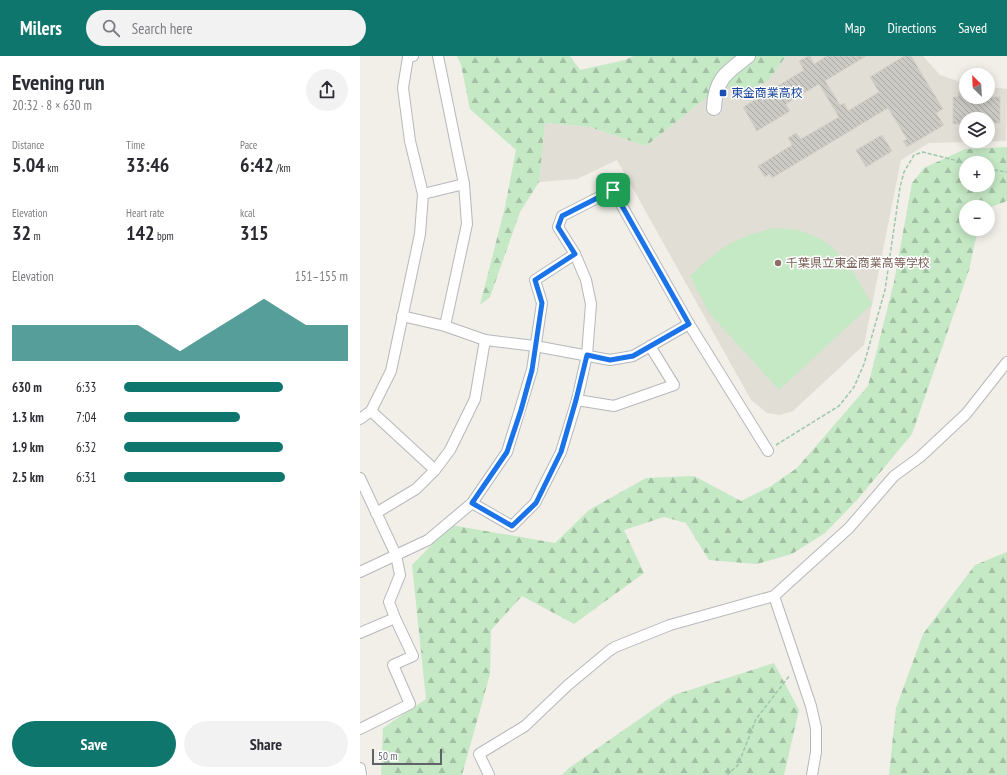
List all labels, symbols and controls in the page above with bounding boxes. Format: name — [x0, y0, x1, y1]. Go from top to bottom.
search box — [86, 10, 366, 46]
text: Milers — [20, 16, 62, 40]
icon: search — [100, 17, 122, 39]
text: Search here — [132, 19, 193, 38]
text: Map — [845, 19, 865, 37]
text: Directions — [887, 19, 936, 37]
text: Saved — [958, 19, 987, 37]
text: Evening run — [12, 68, 105, 96]
north arrow — [959, 68, 995, 104]
map controls — [959, 68, 995, 236]
button: share — [306, 69, 348, 111]
place label: 東金商業高校 — [731, 85, 803, 100]
marker: 東金商業高校 — [718, 88, 728, 98]
text: 20:32 · 8 × 630 m — [12, 97, 92, 114]
button: layers — [959, 112, 995, 148]
text: Distance — [12, 138, 44, 152]
text: Time — [126, 138, 145, 152]
text: Pace — [240, 138, 257, 152]
text: 5.04 — [12, 152, 45, 178]
text: 33:46 — [126, 152, 169, 178]
text: 6:42 — [240, 152, 274, 178]
button: + — [959, 156, 995, 192]
text: km — [45, 161, 59, 175]
text: /km — [274, 161, 291, 175]
pin — [596, 173, 630, 207]
icon: arrive — [602, 179, 624, 201]
button: − — [959, 200, 995, 236]
text: Elevation — [12, 206, 47, 220]
text: Heart rate — [126, 206, 164, 220]
text: kcal — [240, 206, 255, 220]
text: 32 — [12, 220, 31, 246]
text: 142 — [126, 220, 155, 246]
text: 315 — [240, 220, 269, 246]
text: m — [31, 229, 41, 243]
text: bpm — [155, 229, 174, 243]
place label: 千葉県立東金商業高等学校 — [786, 255, 930, 270]
marker: 千葉県立東金商業高等学校 — [773, 258, 783, 268]
text: Elevation — [12, 268, 54, 285]
text: 151–155 m — [295, 268, 348, 285]
text: 630 m — [12, 379, 42, 396]
text: 6:33 — [76, 379, 96, 396]
text: 1.3 km — [12, 409, 44, 426]
text: 7:04 — [76, 409, 96, 426]
text: 1.9 km — [12, 439, 44, 456]
text: 6:32 — [76, 439, 96, 456]
text: 2.5 km — [12, 469, 44, 486]
text: 6:31 — [76, 469, 96, 486]
button: Save — [12, 721, 176, 767]
button: Share — [184, 721, 348, 767]
scale bar — [372, 747, 442, 766]
text: 50 m — [378, 749, 397, 763]

